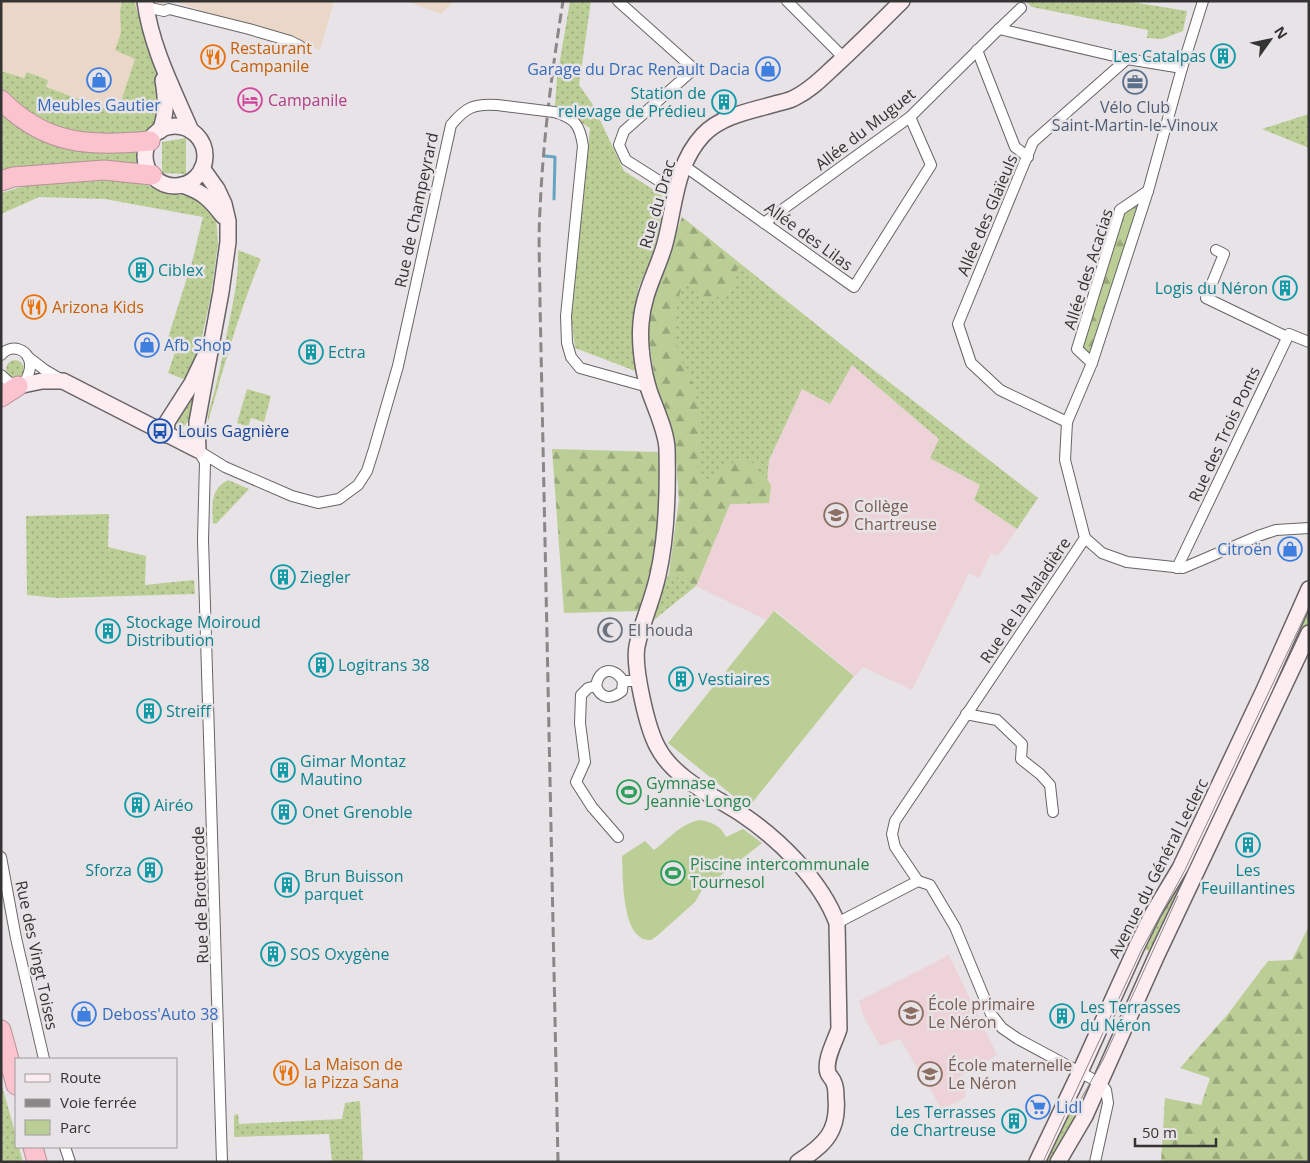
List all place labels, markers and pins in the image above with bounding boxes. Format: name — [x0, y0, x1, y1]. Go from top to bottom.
place label: Restaurant Campanile — [230, 37, 312, 77]
building icon: Les Catalpas — [1210, 43, 1236, 69]
restaurant icon: Restaurant Campanile — [200, 44, 226, 70]
place label: Les Catalpas — [1113, 45, 1206, 67]
shop icon: Garage du Drac Renault Dacia — [755, 56, 781, 82]
place label: Garage du Drac Renault Dacia — [527, 58, 750, 80]
shop icon: Meubles Gautier — [86, 67, 112, 93]
office icon: Vélo Club Saint-Martin-le-Vinoux — [1122, 69, 1148, 95]
place label: Station de relevage de Prédieu — [558, 82, 706, 122]
hotel icon: Campanile — [237, 87, 263, 113]
place label: Campanile — [268, 89, 347, 111]
building icon: Station de relevage de Prédieu — [711, 89, 737, 115]
place label: Meubles Gautier — [37, 94, 161, 116]
place label: Vélo Club Saint-Martin-le-Vinoux — [1052, 96, 1219, 136]
building icon: Ciblex — [128, 257, 154, 283]
place label: Ciblex — [158, 259, 204, 281]
building icon: Logis du Néron — [1272, 275, 1298, 301]
place label: Logis du Néron — [1155, 277, 1268, 299]
restaurant icon: Arizona Kids — [21, 294, 47, 320]
place label: Arizona Kids — [52, 296, 144, 318]
shop icon: Afb Shop — [134, 332, 160, 358]
place label: Afb Shop — [164, 334, 231, 356]
building icon: Ectra — [298, 339, 324, 365]
place label: Ectra — [328, 341, 366, 363]
bus stop icon: Louis Gagnière — [147, 418, 173, 444]
place label: Louis Gagnière — [178, 420, 289, 442]
place label: Collège Chartreuse — [854, 495, 937, 535]
school or university icon: Collège Chartreuse — [823, 502, 849, 528]
shop icon: Citroën — [1277, 536, 1303, 562]
place label: Citroën — [1217, 538, 1272, 560]
building icon: Ziegler — [270, 564, 296, 590]
place label: Ziegler — [300, 566, 351, 588]
place label: Stockage Moiroud Distribution — [126, 611, 261, 651]
mosque icon: El houda — [597, 617, 623, 643]
building icon: Stockage Moiroud Distribution — [95, 618, 121, 644]
place label: El houda — [628, 619, 693, 641]
building icon: Logitrans 38 — [308, 652, 334, 678]
place label: Logitrans 38 — [338, 654, 430, 676]
building icon: Vestiaires — [668, 666, 694, 692]
place label: Vestiaires — [698, 668, 770, 690]
building icon: Streiff — [136, 698, 162, 724]
place label: Streiff — [166, 700, 212, 722]
place label: Gimar Montaz Mautino — [300, 750, 406, 790]
building icon: Gimar Montaz Mautino — [270, 757, 296, 783]
place label: Gymnase Jeannie Longo — [644, 772, 751, 812]
sports icon: Gymnase Jeannie Longo — [616, 779, 642, 805]
building icon: Airéo — [124, 792, 150, 818]
place label: Airéo — [154, 794, 193, 816]
building icon: Onet Grenoble — [271, 799, 297, 825]
place label: Onet Grenoble — [302, 801, 413, 823]
building icon: Les Feuillantines — [1235, 832, 1261, 858]
place label: Piscine intercommunale Tournesol — [690, 853, 869, 893]
building icon: Sforza — [137, 857, 163, 883]
place label: Sforza — [85, 859, 132, 881]
place label: Les Feuillantines — [1201, 859, 1295, 899]
sports icon: Piscine intercommunale Tournesol — [660, 860, 686, 886]
place label: Brun Buisson parquet — [304, 865, 404, 905]
building icon: Brun Buisson parquet — [274, 872, 300, 898]
building icon: SOS Oxygène — [260, 941, 286, 967]
place label: SOS Oxygène — [290, 943, 389, 965]
place label: École primaire Le Néron — [928, 993, 1035, 1033]
place label: Les Terrasses du Néron — [1080, 996, 1181, 1036]
school or university icon: École primaire Le Néron — [898, 1000, 924, 1026]
shop icon: Deboss'Auto 38 — [71, 1001, 97, 1027]
place label: Deboss'Auto 38 — [102, 1003, 218, 1025]
building icon: Les Terrasses du Néron — [1049, 1003, 1075, 1029]
place label: La Maison de la Pizza Sana — [304, 1053, 403, 1093]
place label: École maternelle Le Néron — [948, 1054, 1072, 1094]
restaurant icon: La Maison de la Pizza Sana — [273, 1060, 299, 1086]
school or university icon: École maternelle Le Néron — [917, 1061, 943, 1087]
supermarket icon: Lidl — [1025, 1094, 1051, 1120]
place label: Lidl — [1056, 1096, 1082, 1118]
place label: Les Terrasses de Chartreuse — [890, 1101, 996, 1141]
building icon: Les Terrasses de Chartreuse — [1001, 1108, 1027, 1134]

